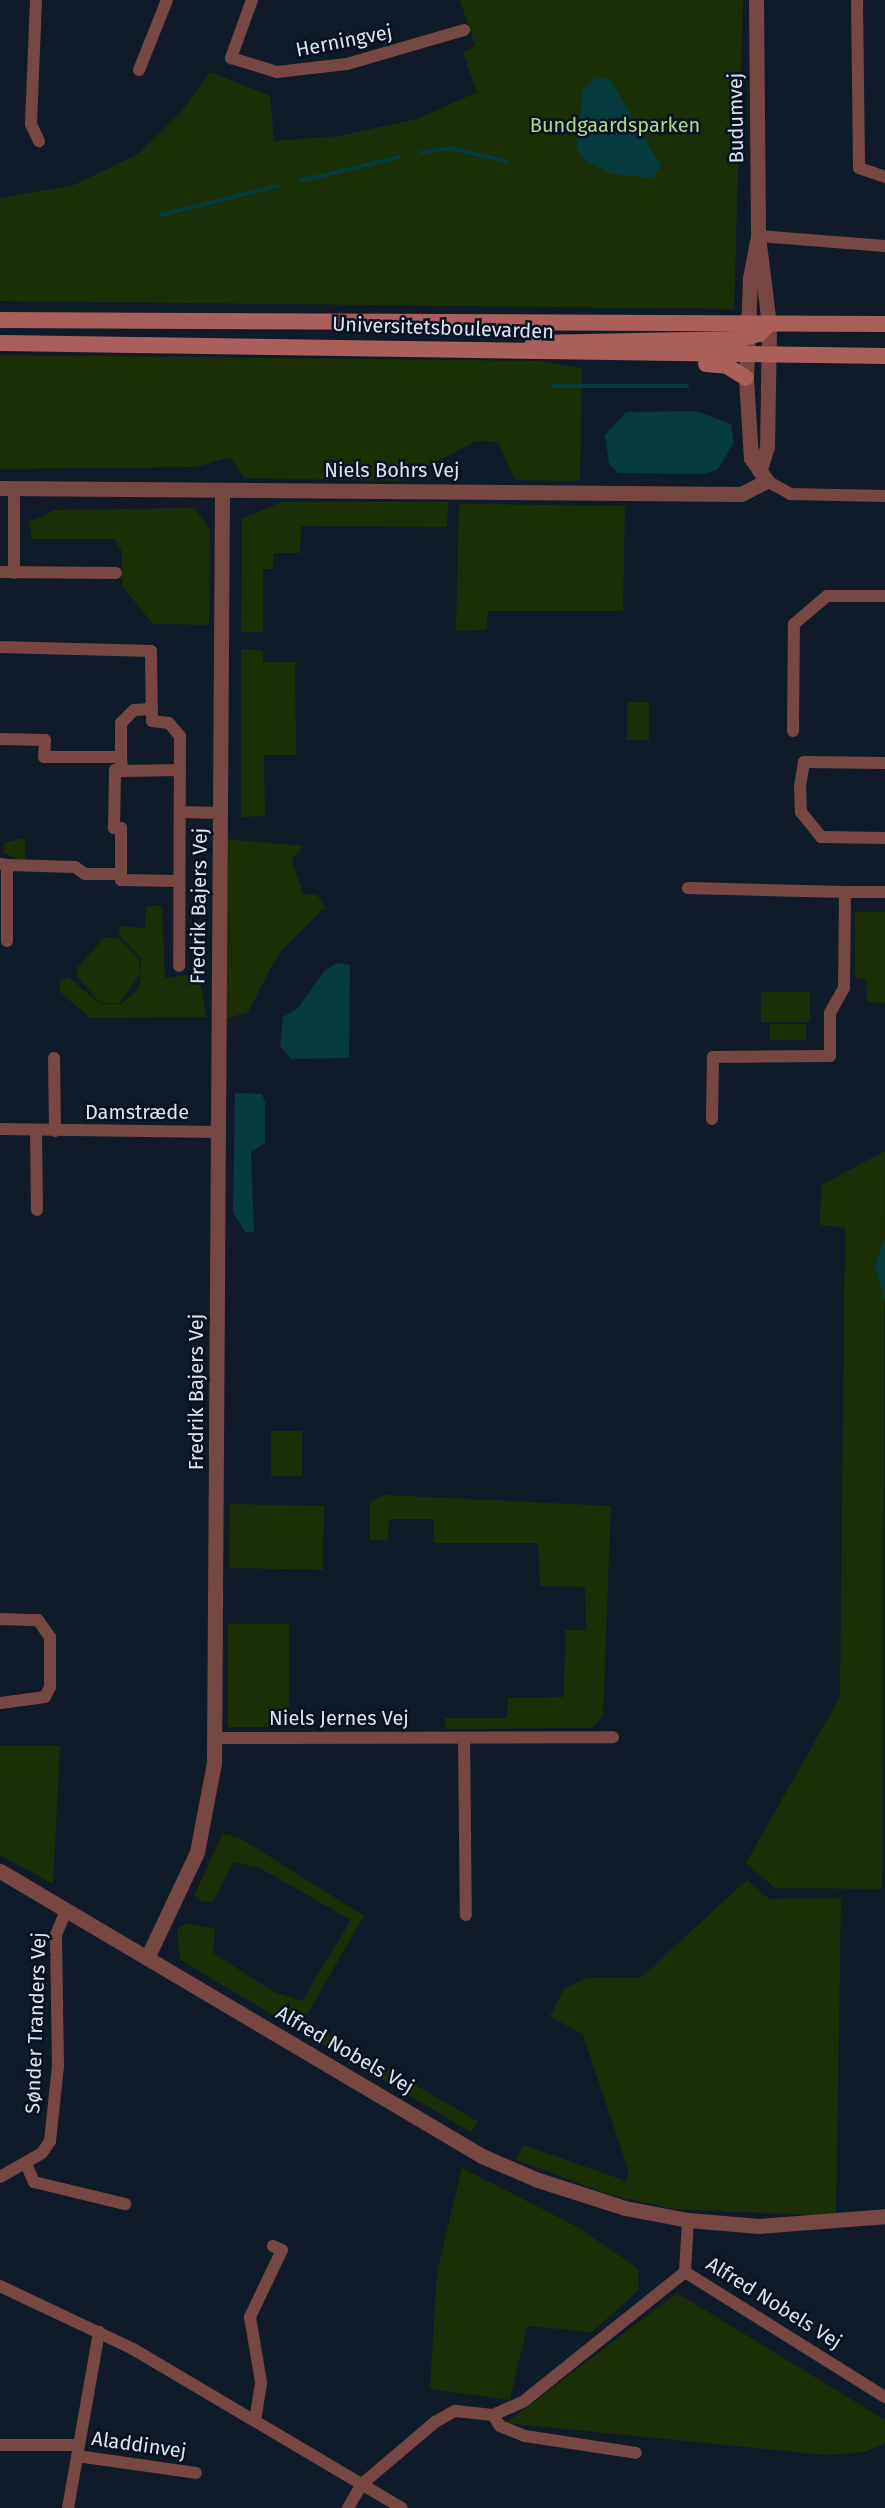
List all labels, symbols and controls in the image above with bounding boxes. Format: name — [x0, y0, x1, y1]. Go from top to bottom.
street label: Herningvej — [294, 20, 394, 62]
street label: Budumvej — [723, 72, 749, 164]
park label: Bundgaardsparken — [530, 113, 700, 137]
street label: Universitetsboulevarden — [332, 312, 554, 344]
street label: Niels Bohrs Vej — [324, 458, 460, 482]
street label: Fredrik Bajers Vej — [186, 828, 212, 984]
street label: Damstræde — [85, 1100, 189, 1124]
street label: Fredrik Bajers Vej — [184, 1314, 208, 1470]
street label: Niels Jernes Vej — [269, 1706, 409, 1730]
street label: Sønder Tranders Vej — [21, 1932, 51, 2114]
street label: Alfred Nobels Vej — [272, 2001, 418, 2099]
street label: Alfred Nobels Vej — [702, 2252, 846, 2354]
street label: Aladdinvej — [90, 2426, 188, 2464]

